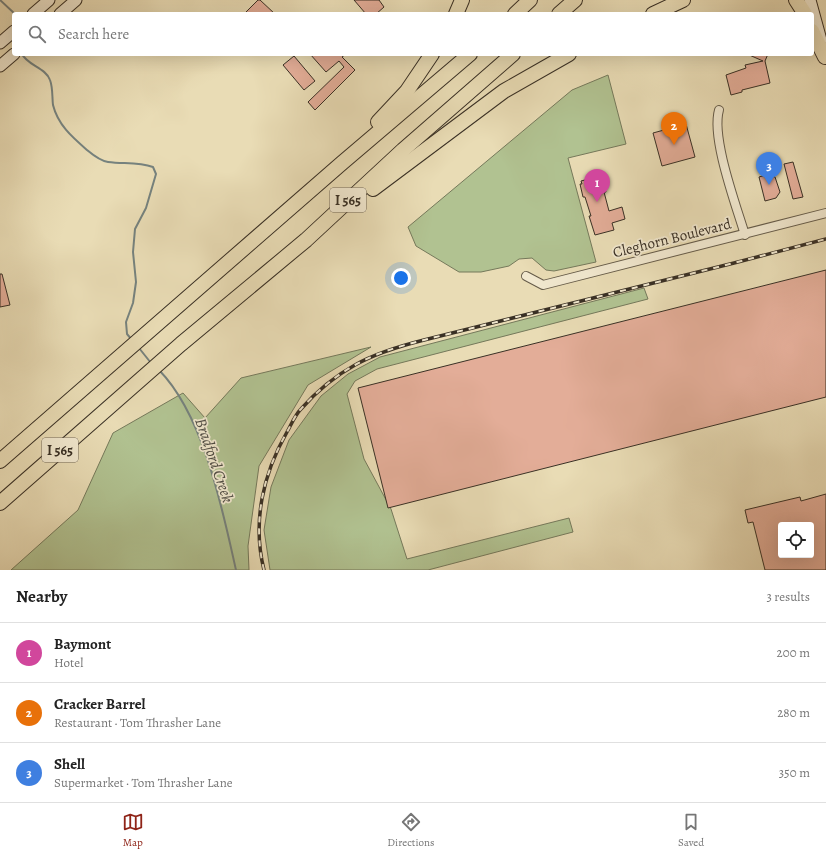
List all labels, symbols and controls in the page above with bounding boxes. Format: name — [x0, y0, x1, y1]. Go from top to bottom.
search box — [12, 12, 814, 56]
icon: search — [26, 23, 48, 45]
text: Search here — [58, 24, 129, 44]
pin: 2 — [661, 112, 687, 145]
pin: 3 — [756, 152, 782, 185]
pin: 1 — [584, 169, 610, 202]
road number: I 565 — [330, 188, 366, 212]
street label: Cleghorn Boulevard — [611, 213, 734, 262]
your location — [391, 268, 411, 288]
water label: Bradford Creek — [189, 415, 239, 506]
road number: I 565 — [42, 438, 78, 462]
map controls — [778, 522, 814, 558]
button: locate — [778, 522, 814, 558]
text: Nearby — [16, 585, 67, 608]
text: 3 results — [766, 588, 810, 605]
text: Baymont — [54, 634, 111, 654]
text: 1 — [27, 644, 31, 661]
text: 200 m — [777, 644, 810, 661]
text: Hotel — [54, 654, 83, 671]
text: Cracker Barrel — [54, 694, 146, 714]
text: 2 — [26, 704, 32, 721]
text: 280 m — [777, 704, 810, 721]
text: Restaurant · Tom Thrasher Lane — [54, 714, 221, 731]
text: Shell — [54, 754, 85, 774]
text: 3 — [26, 764, 32, 781]
text: 350 m — [779, 764, 810, 781]
text: Supermarket · Tom Thrasher Lane — [54, 774, 233, 791]
tab: Map — [122, 811, 144, 850]
tab: Directions — [387, 811, 435, 850]
tab: Saved — [678, 811, 704, 850]

